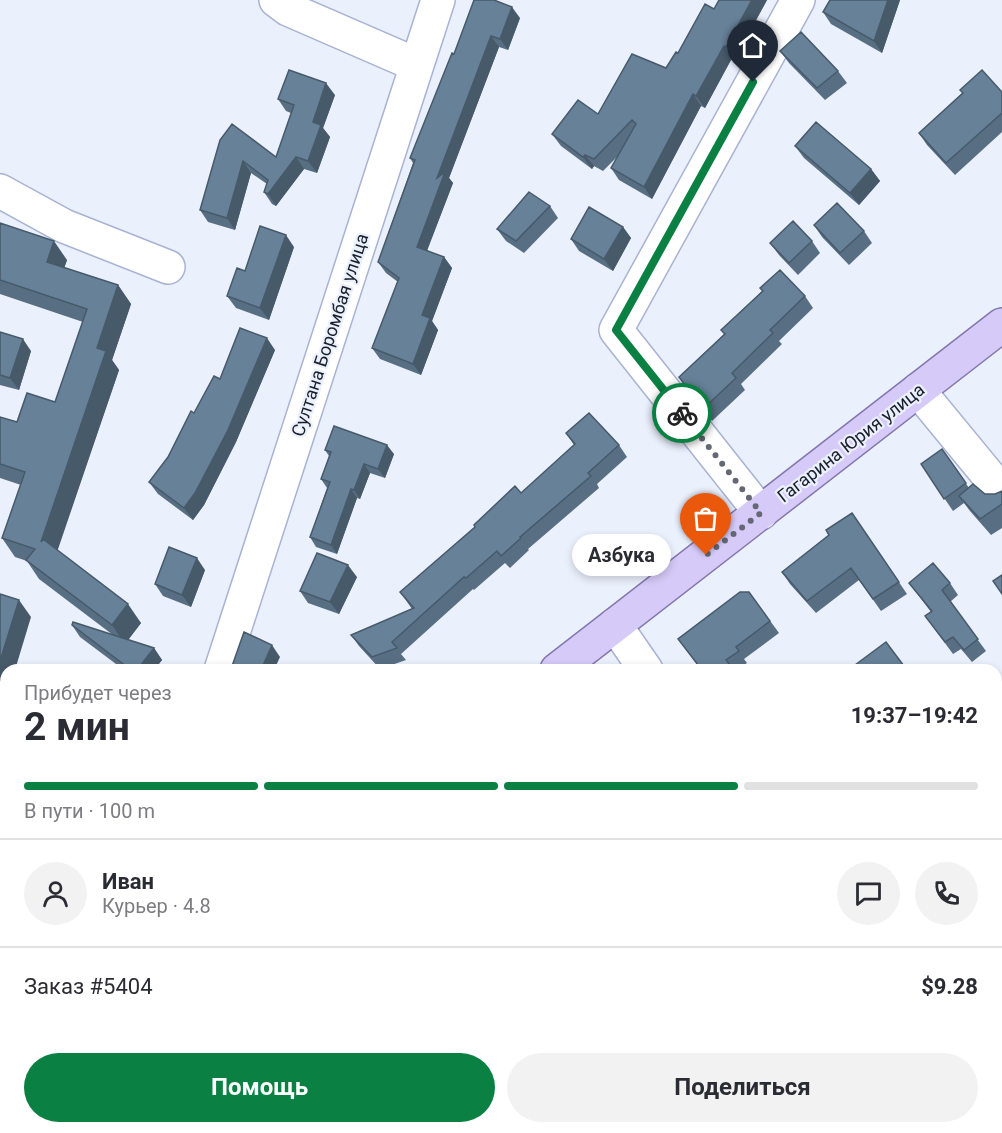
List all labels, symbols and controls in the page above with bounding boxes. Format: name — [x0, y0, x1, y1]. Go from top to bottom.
pin — [727, 20, 778, 82]
icon: home — [736, 29, 769, 62]
street label: Султана Боромбая улица — [287, 231, 372, 439]
street label: Гагарина Юрия улица — [773, 379, 928, 507]
courier — [652, 383, 712, 443]
icon: bike — [666, 397, 699, 430]
pin — [680, 493, 731, 555]
icon: bag — [689, 502, 722, 535]
callout: Азбука — [571, 534, 670, 576]
text: Азбука — [588, 543, 655, 567]
text: Прибудет через — [24, 681, 172, 705]
text: 19:37–19:42 — [851, 703, 978, 728]
text: 2 мин — [24, 704, 130, 750]
text: В пути · 100 m — [24, 799, 155, 823]
button: person — [24, 862, 87, 925]
button: chat — [837, 862, 900, 925]
button: phone — [915, 862, 978, 925]
text: Иван — [102, 869, 154, 894]
text: Курьер · 4.8 — [102, 894, 211, 918]
text: Заказ #5404 — [24, 974, 153, 999]
text: $9.28 — [921, 974, 978, 999]
button: Помощь — [24, 1053, 495, 1122]
button: Поделиться — [507, 1053, 978, 1122]

